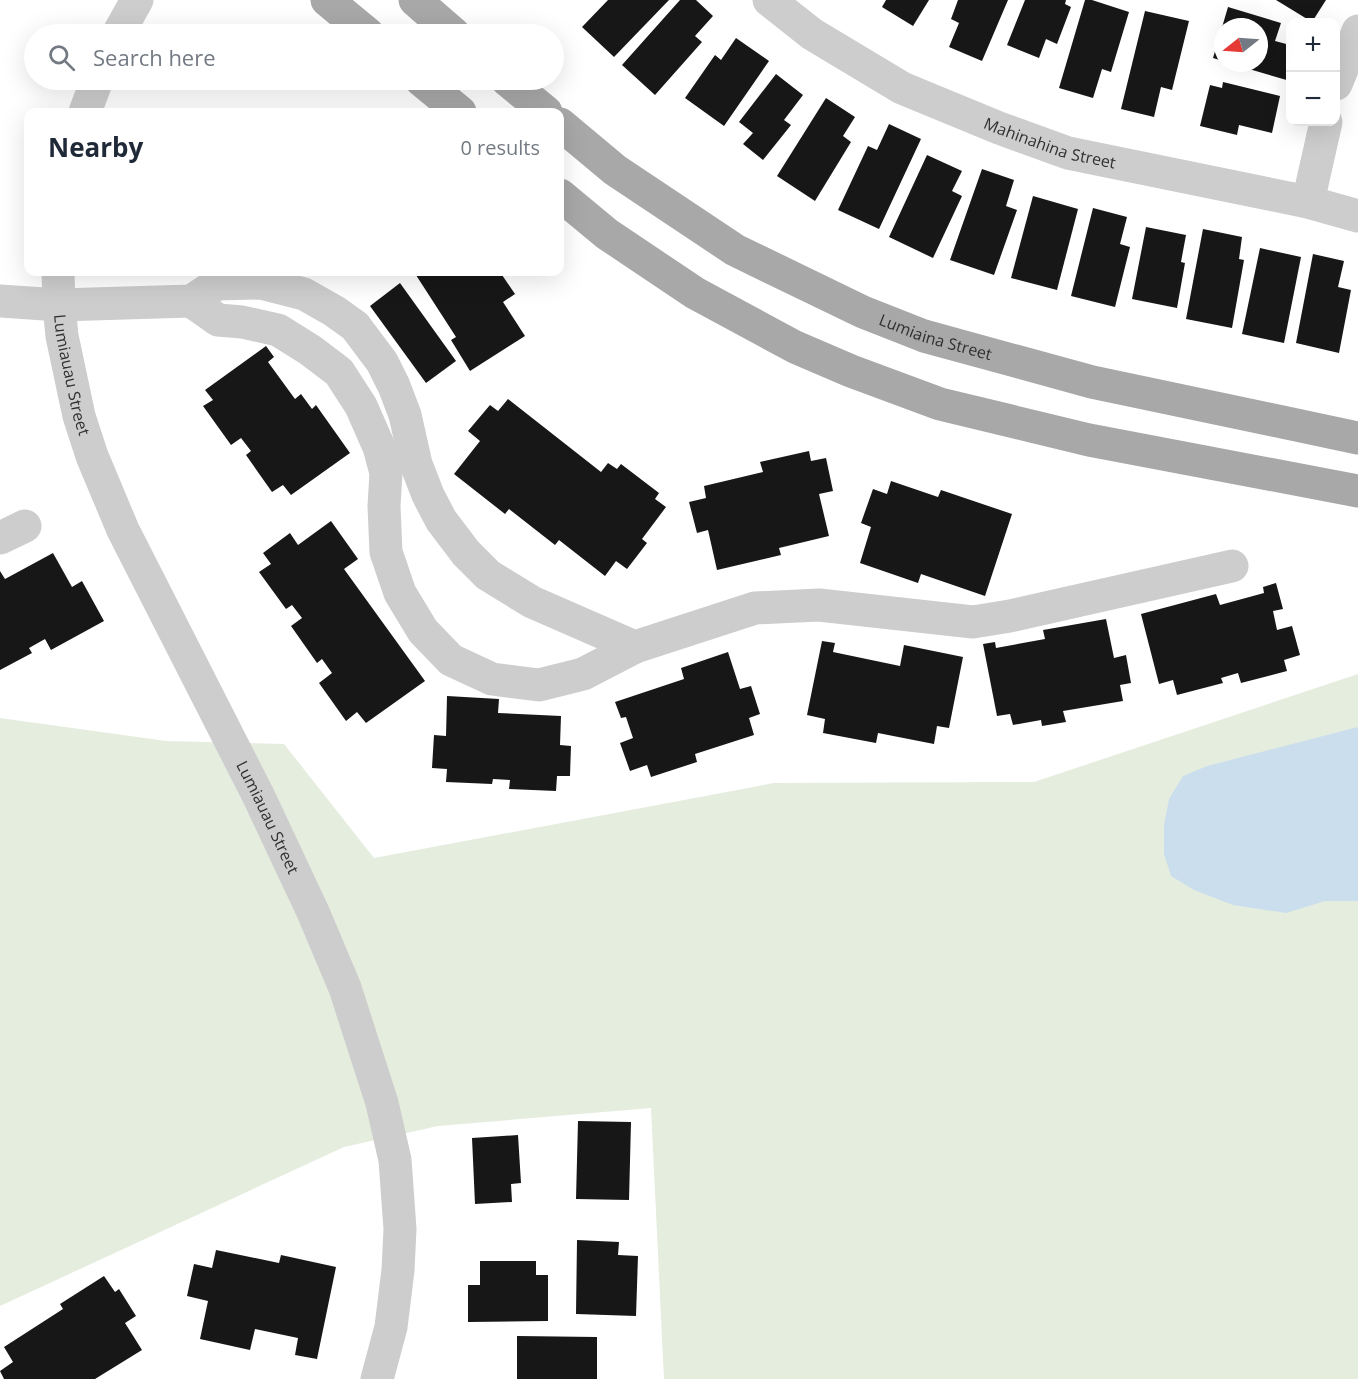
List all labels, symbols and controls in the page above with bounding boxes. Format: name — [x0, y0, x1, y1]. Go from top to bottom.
north arrow — [1214, 18, 1268, 72]
map controls — [1286, 18, 1340, 126]
button: + — [1286, 18, 1340, 72]
search box — [24, 24, 564, 90]
icon: search — [45, 41, 78, 74]
text: Search here — [93, 42, 216, 72]
button: − — [1286, 72, 1340, 126]
street label: Mahinahina Street — [981, 112, 1118, 174]
text: Nearby — [48, 129, 143, 165]
text: 0 results — [460, 134, 540, 161]
street label: Lumiaina Street — [876, 308, 995, 365]
street label: Lumiauau Street — [49, 313, 96, 438]
street label: Lumiauau Street — [231, 757, 305, 878]

